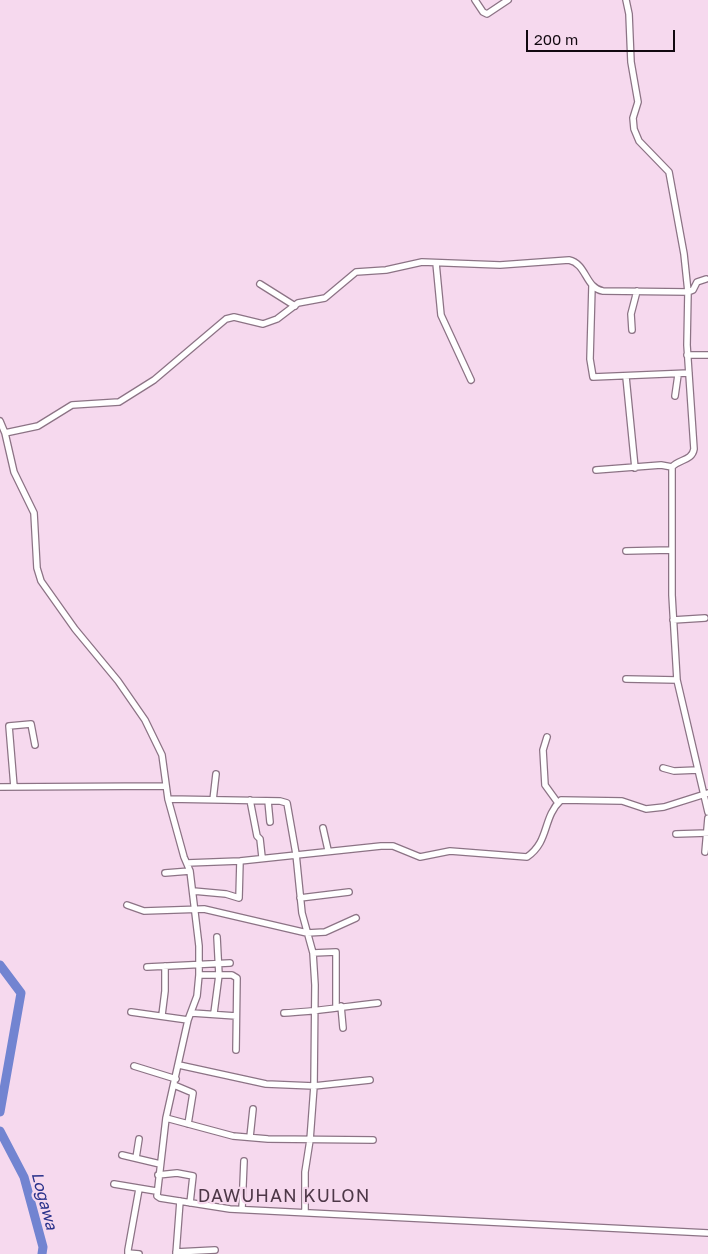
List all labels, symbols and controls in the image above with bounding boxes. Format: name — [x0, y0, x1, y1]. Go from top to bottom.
scale bar — [528, 20, 677, 52]
text: 200 m — [534, 30, 578, 48]
water label: Logawa — [27, 1170, 61, 1232]
district label: DAWUHAN KULON — [196, 1185, 372, 1207]

